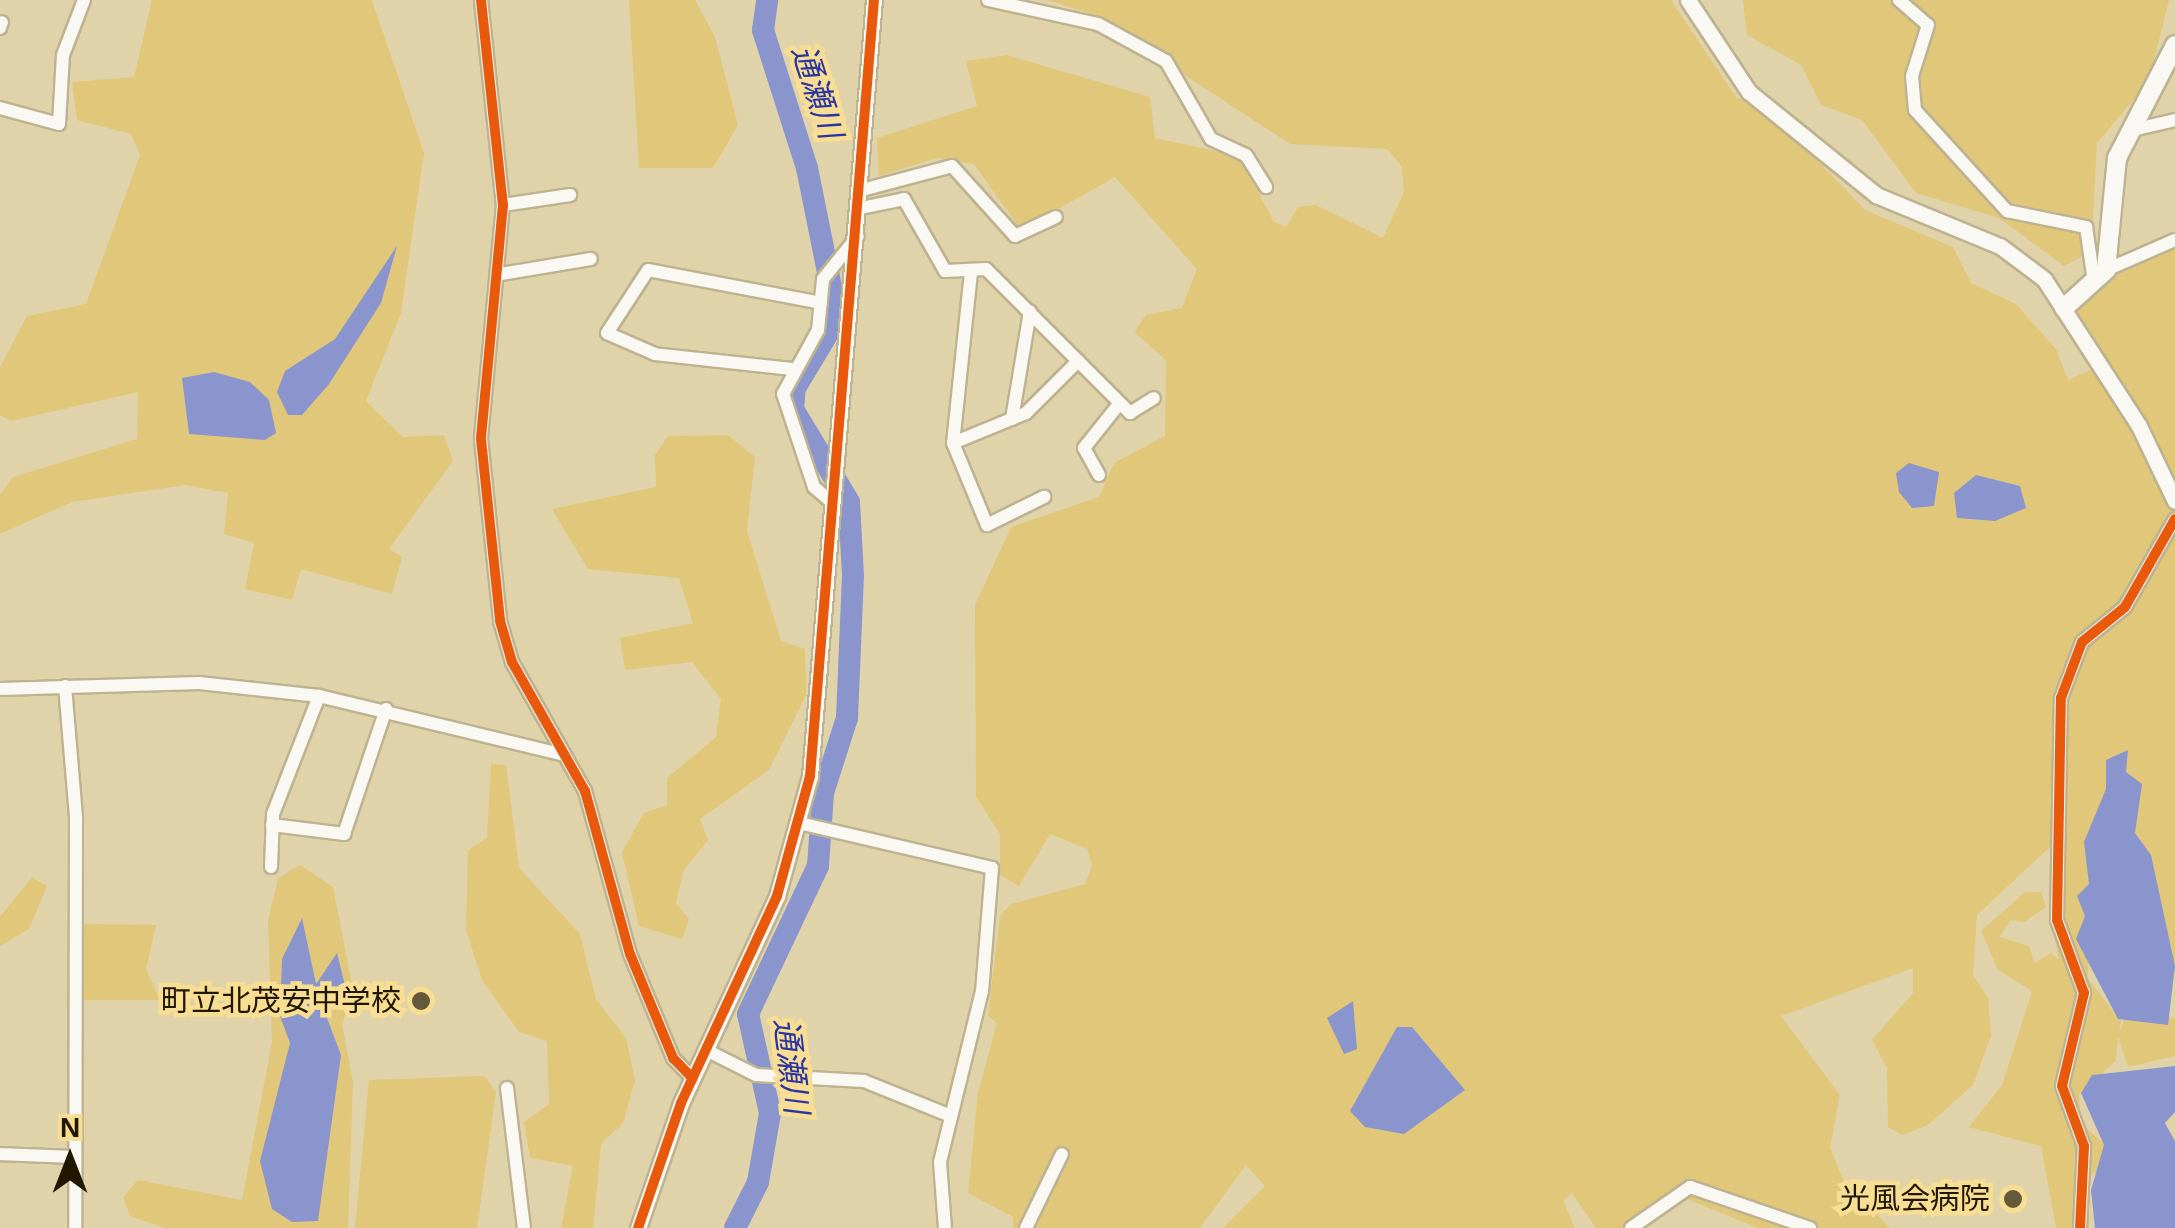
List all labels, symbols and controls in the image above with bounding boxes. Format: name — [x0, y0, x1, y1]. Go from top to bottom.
water label: 通瀬川 — [784, 40, 850, 144]
place label: 町立北茂安中学校 — [161, 983, 401, 1019]
marker: 町立北茂安中学校 — [410, 990, 432, 1012]
water label: 通瀬川 — [766, 1016, 816, 1116]
north arrow — [20, 1108, 120, 1208]
text: N — [60, 1112, 80, 1143]
place label: 光風会病院 — [1840, 1181, 1990, 1217]
marker: 光風会病院 — [2000, 1186, 2026, 1212]

